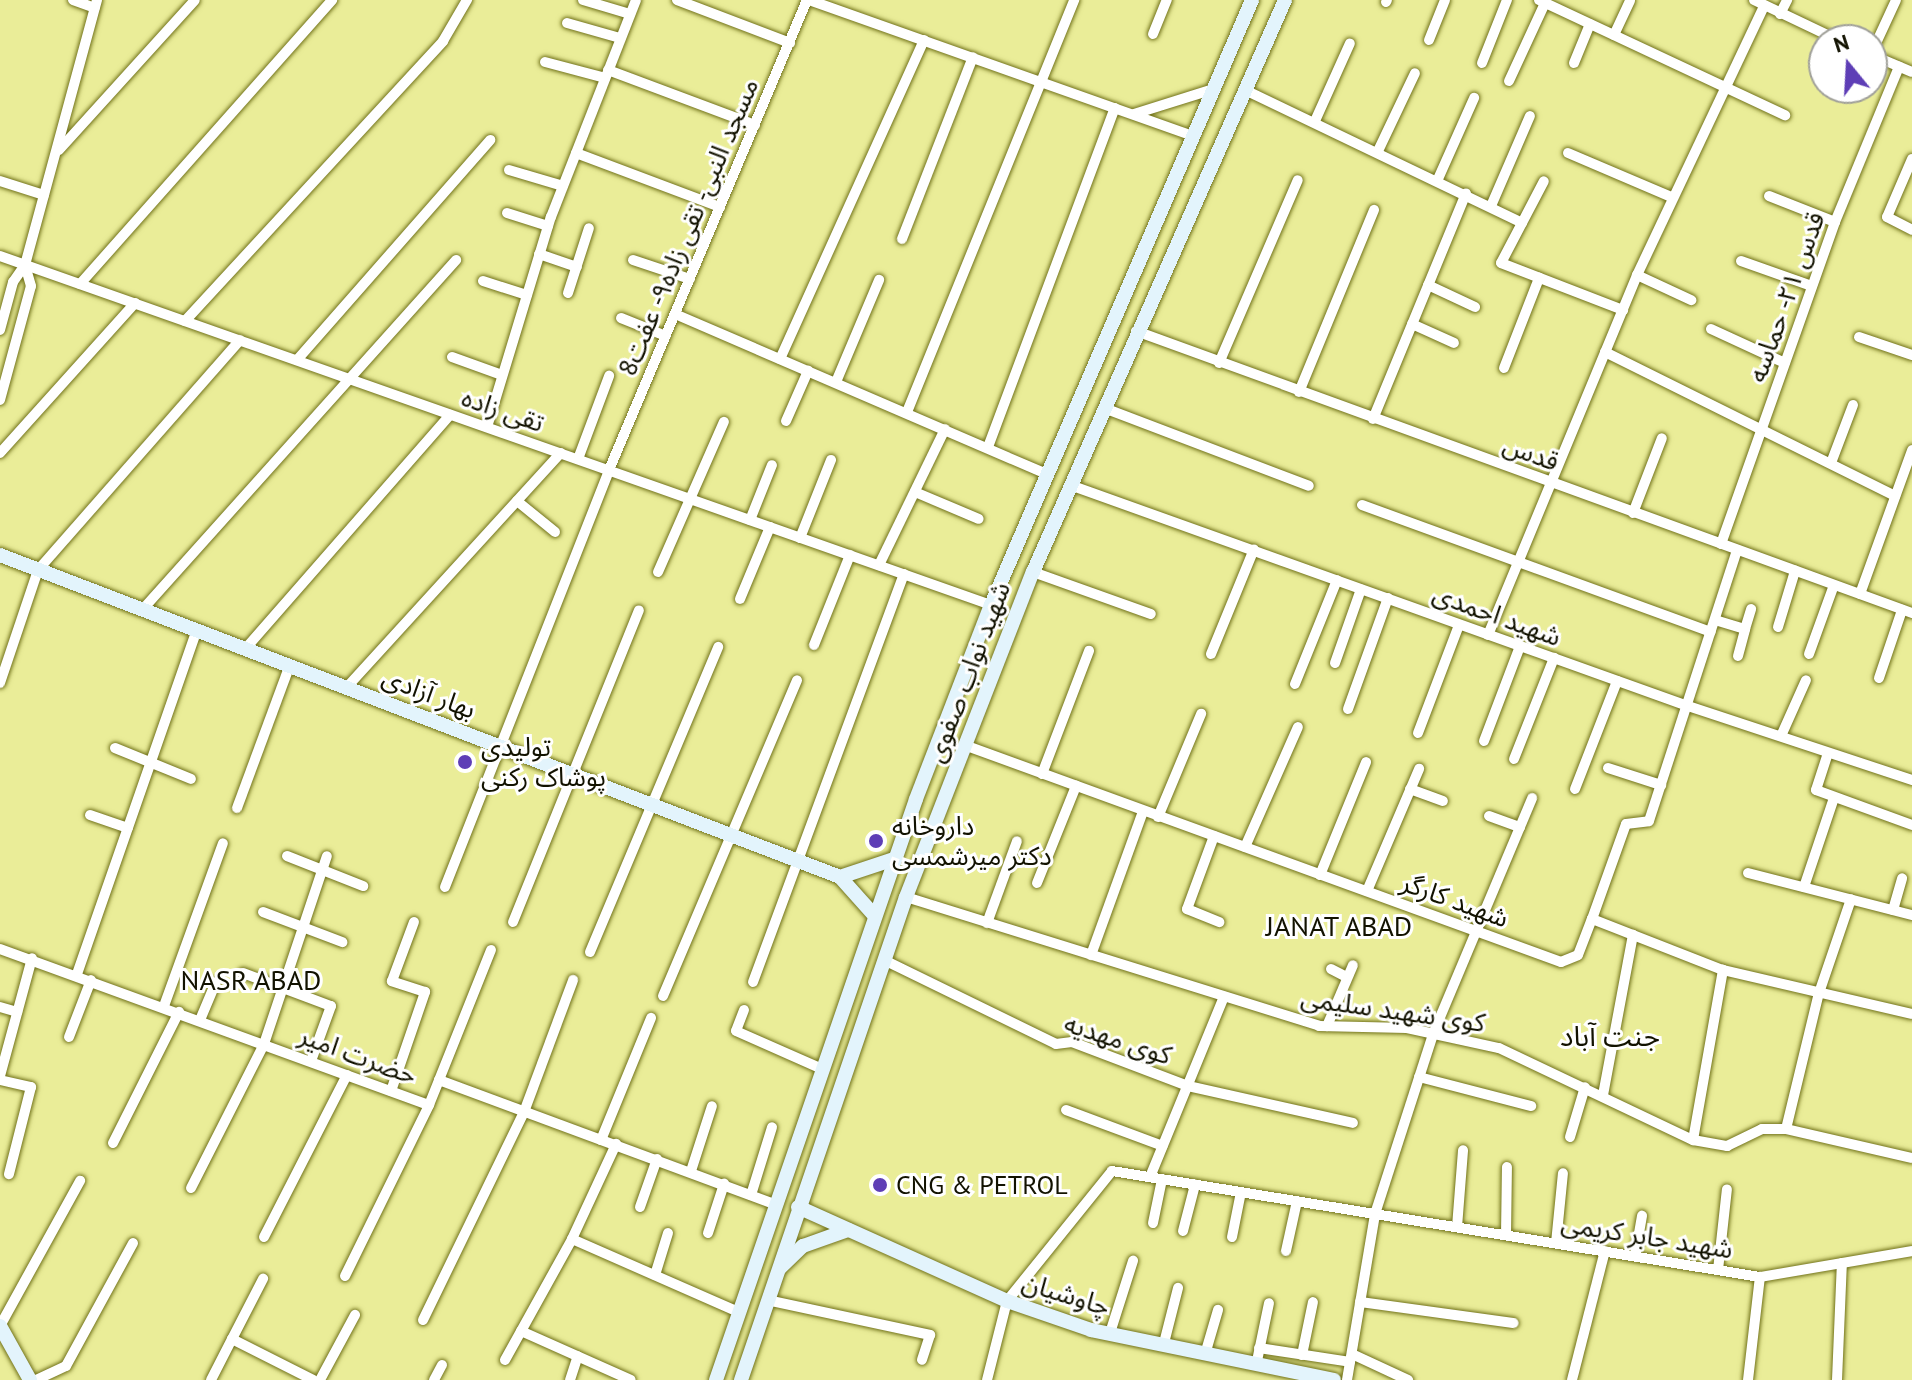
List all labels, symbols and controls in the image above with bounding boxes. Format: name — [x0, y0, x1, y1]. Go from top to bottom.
north arrow — [1808, 24, 1888, 104]
text: N — [1830, 28, 1852, 59]
street label: مسجد النبی- تقی زاده۹- عفت8 — [610, 72, 766, 382]
street label: قدس ۲۱- حماسه — [1740, 207, 1832, 387]
street label: تقی زاده — [458, 381, 548, 439]
street label: قدس — [1499, 429, 1563, 477]
street label: شهید نواب صفوی — [919, 577, 1017, 767]
street label: شهید احمدی — [1429, 577, 1565, 653]
street label: بهار آزادی — [378, 661, 480, 725]
place label: تولیدی پوشاک رکنی — [481, 731, 606, 792]
marker: تولیدی پوشاک رکنی — [456, 753, 474, 771]
place label: داروخانه دکتر میرشمسی — [892, 810, 1052, 872]
marker: داروخانه دکتر میرشمسی — [867, 832, 885, 850]
street label: شهید کارگر — [1397, 866, 1513, 934]
district label: JANAT ABAD — [1255, 909, 1423, 943]
district label: NASR ABAD — [171, 963, 331, 997]
street label: کوی شهید سلیمی — [1299, 982, 1487, 1038]
street label: کوی مهدیه — [1061, 1007, 1175, 1071]
street label: حضرت امیر — [295, 1019, 421, 1091]
district label: جنت آباد — [1560, 1019, 1660, 1053]
place label: CNG & PETROL — [896, 1169, 1068, 1201]
marker: CNG & PETROL — [871, 1176, 889, 1194]
street label: شهید جابر کریمی — [1559, 1207, 1735, 1265]
street label: چاوشیان — [1018, 1266, 1114, 1322]

